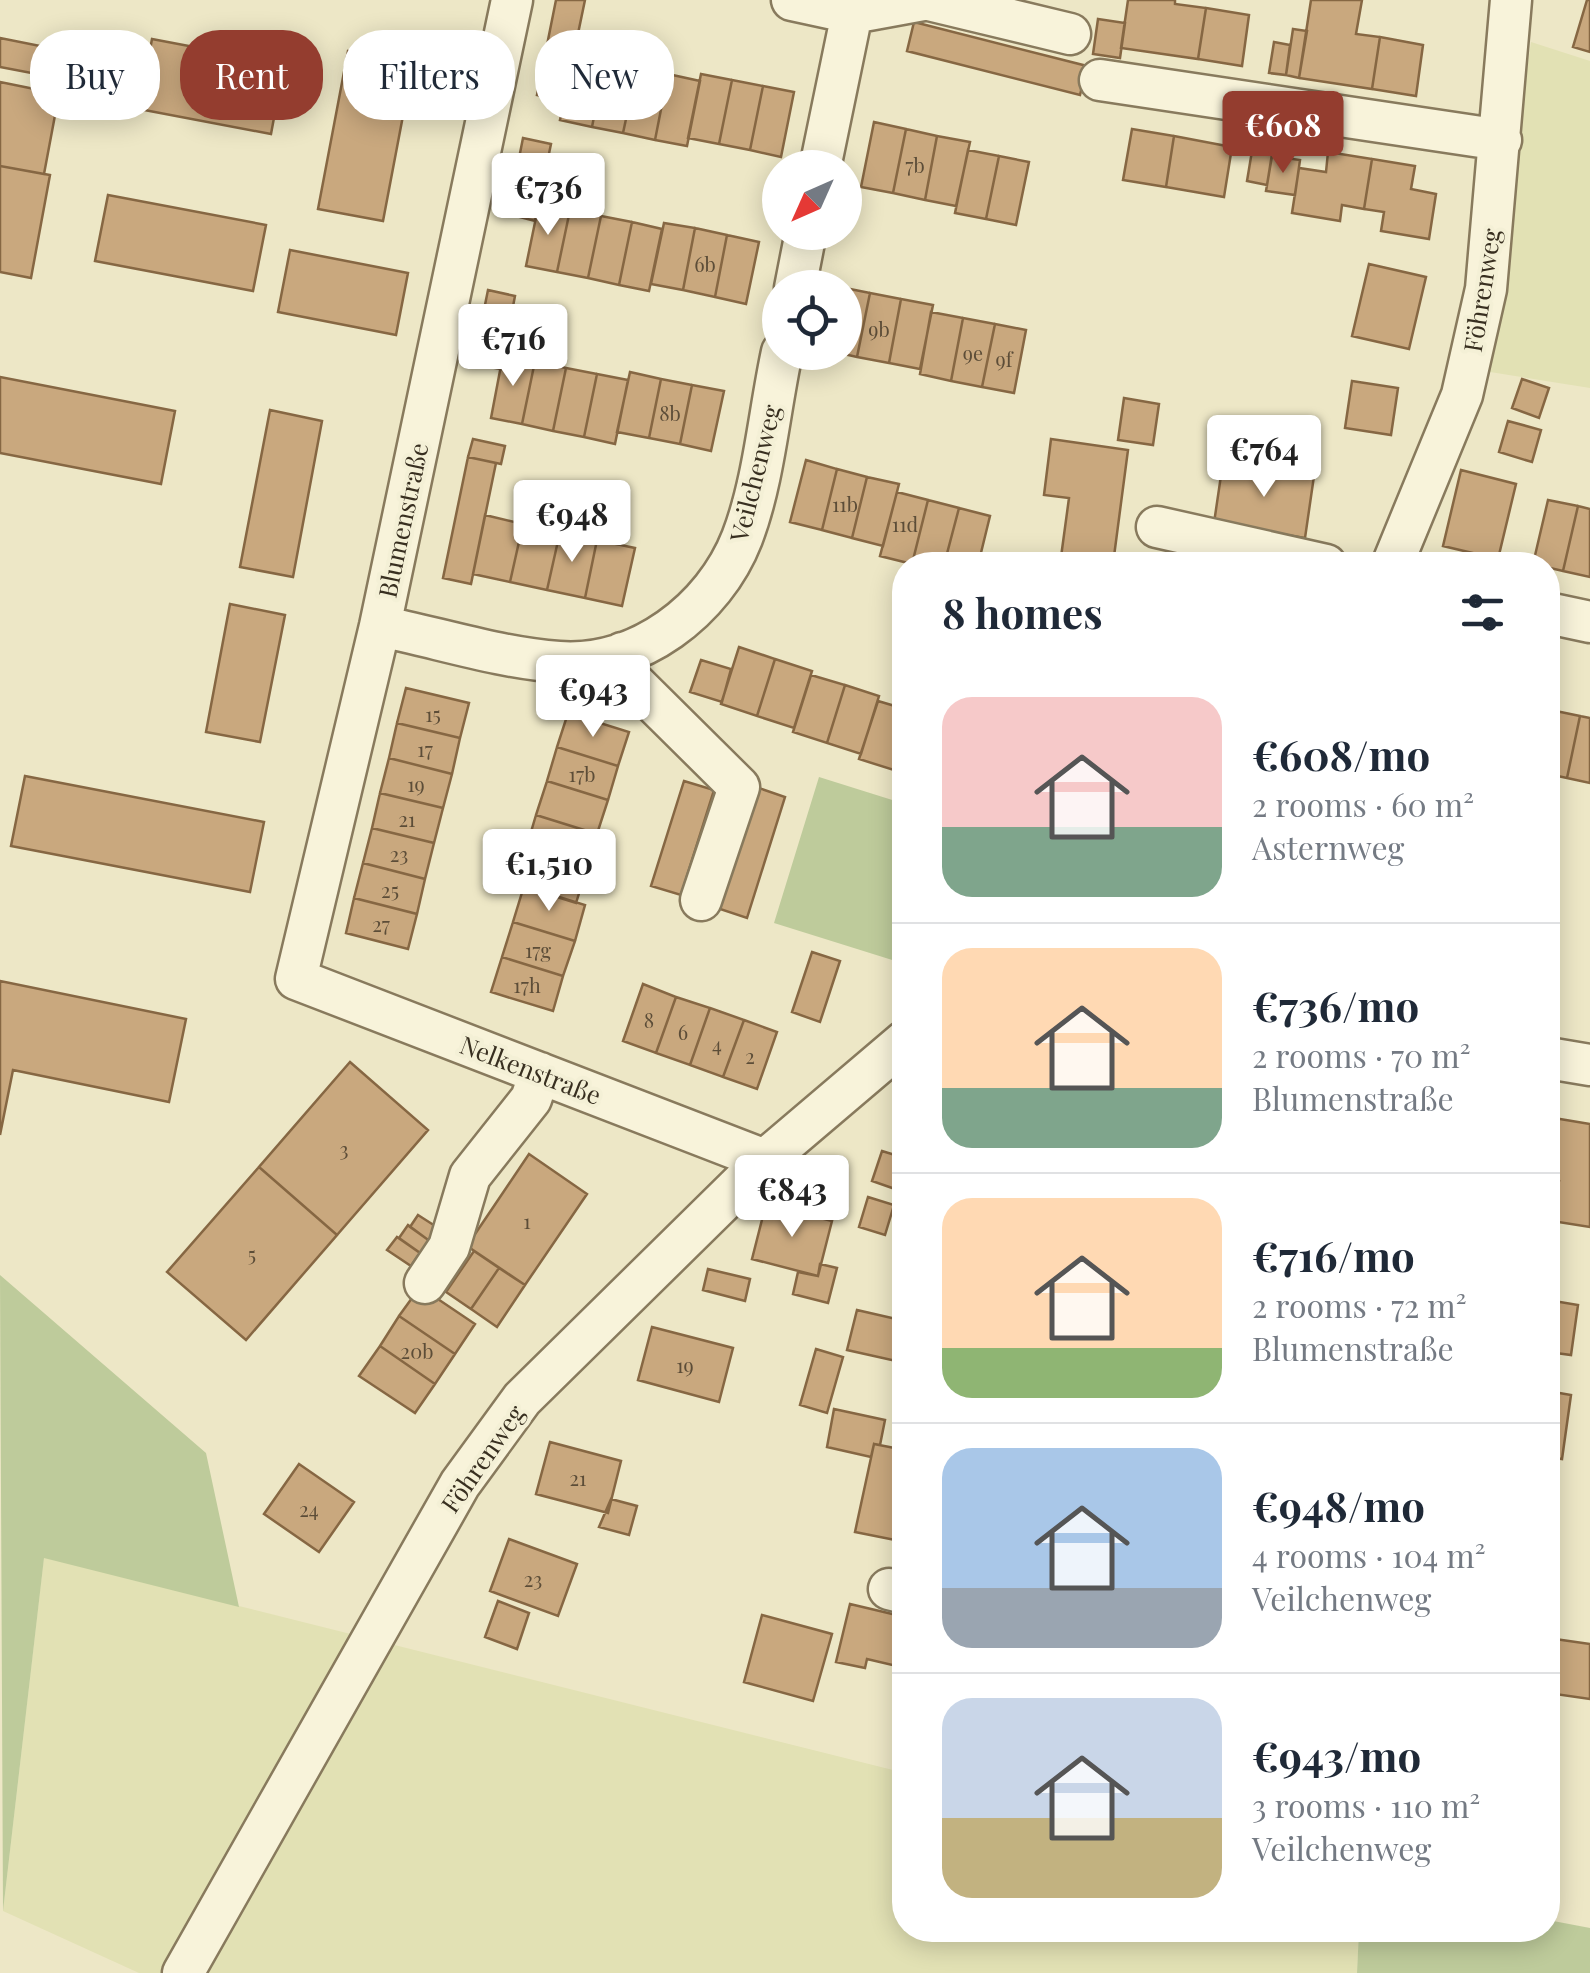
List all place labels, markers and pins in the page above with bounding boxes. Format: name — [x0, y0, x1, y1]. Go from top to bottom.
pin: €608 — [1224, 91, 1342, 176]
pin: €736 — [489, 153, 607, 238]
pin: €716 — [454, 304, 572, 389]
pin: €764 — [1205, 415, 1323, 500]
pin: €948 — [513, 480, 631, 565]
pin: €943 — [534, 655, 652, 740]
pin: €1,510 — [468, 829, 630, 914]
pin: €843 — [733, 1155, 851, 1240]

